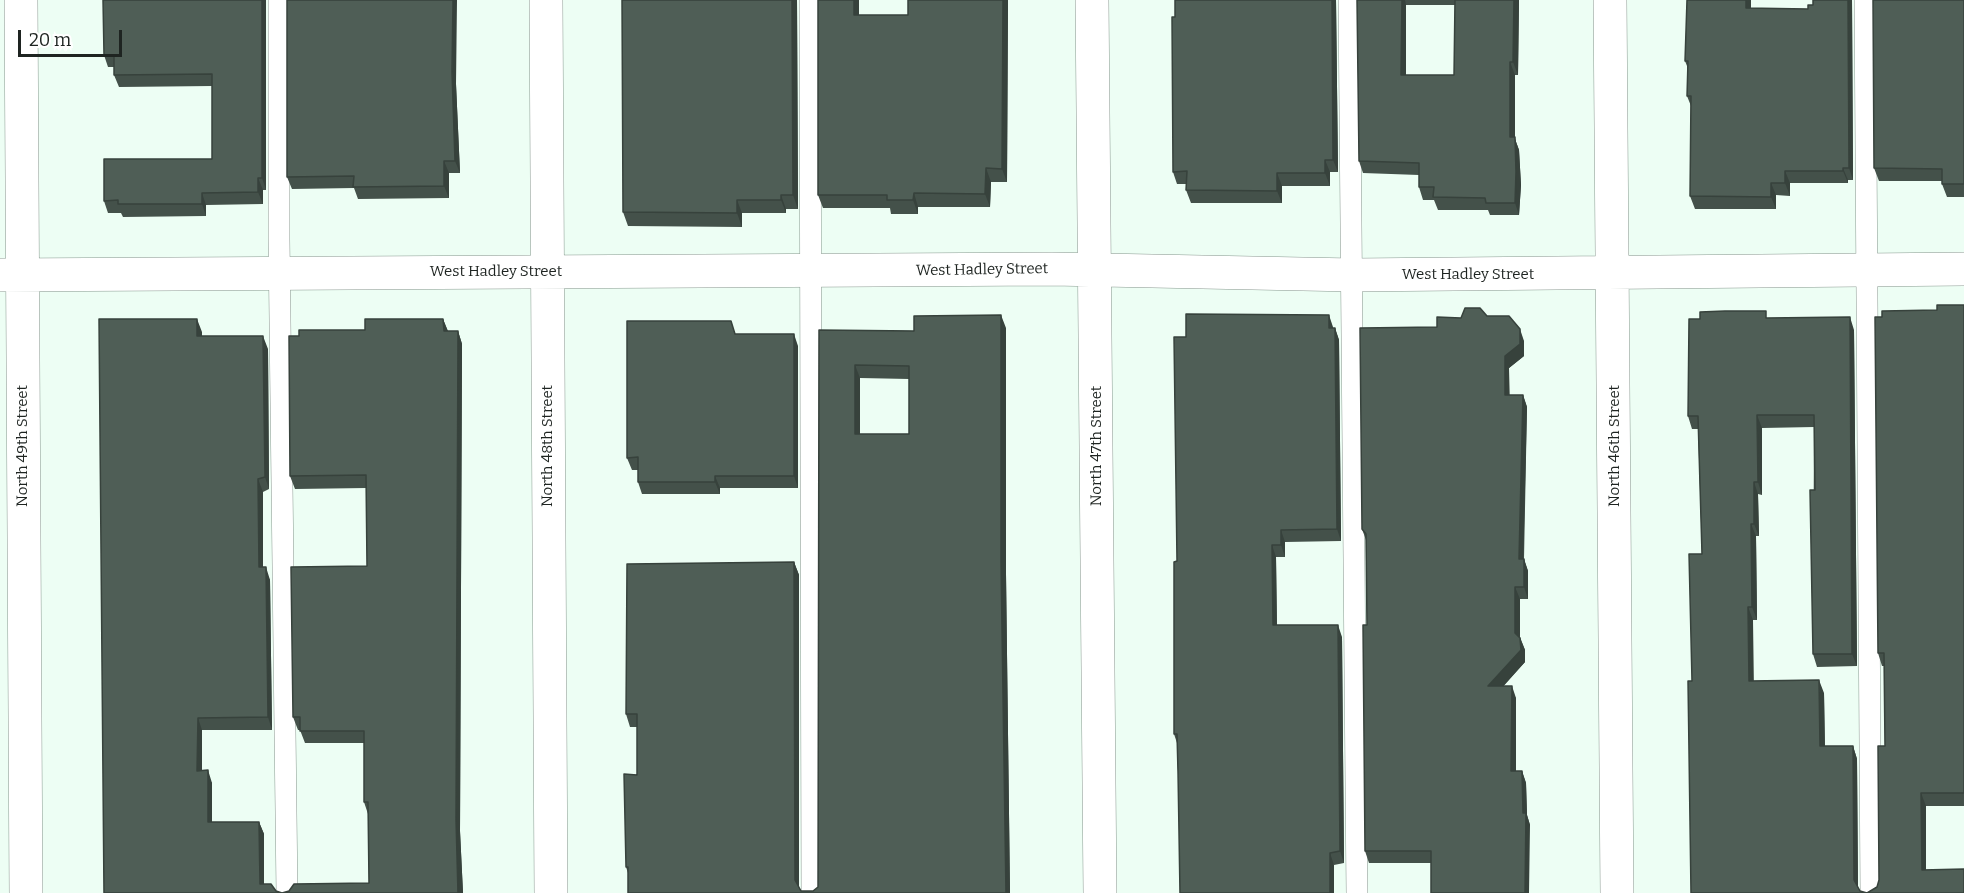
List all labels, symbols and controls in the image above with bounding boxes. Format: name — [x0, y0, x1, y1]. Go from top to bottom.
scale bar — [21, 18, 124, 56]
text: 20 m — [29, 29, 71, 51]
street label: West Hadley Street — [916, 260, 1048, 280]
street label: West Hadley Street — [430, 263, 562, 281]
street label: West Hadley Street — [1402, 266, 1534, 284]
street label: North 49th Street — [14, 385, 32, 507]
street label: North 48th Street — [539, 385, 557, 507]
street label: North 46th Street — [1606, 385, 1624, 507]
street label: North 47th Street — [1088, 386, 1106, 506]

